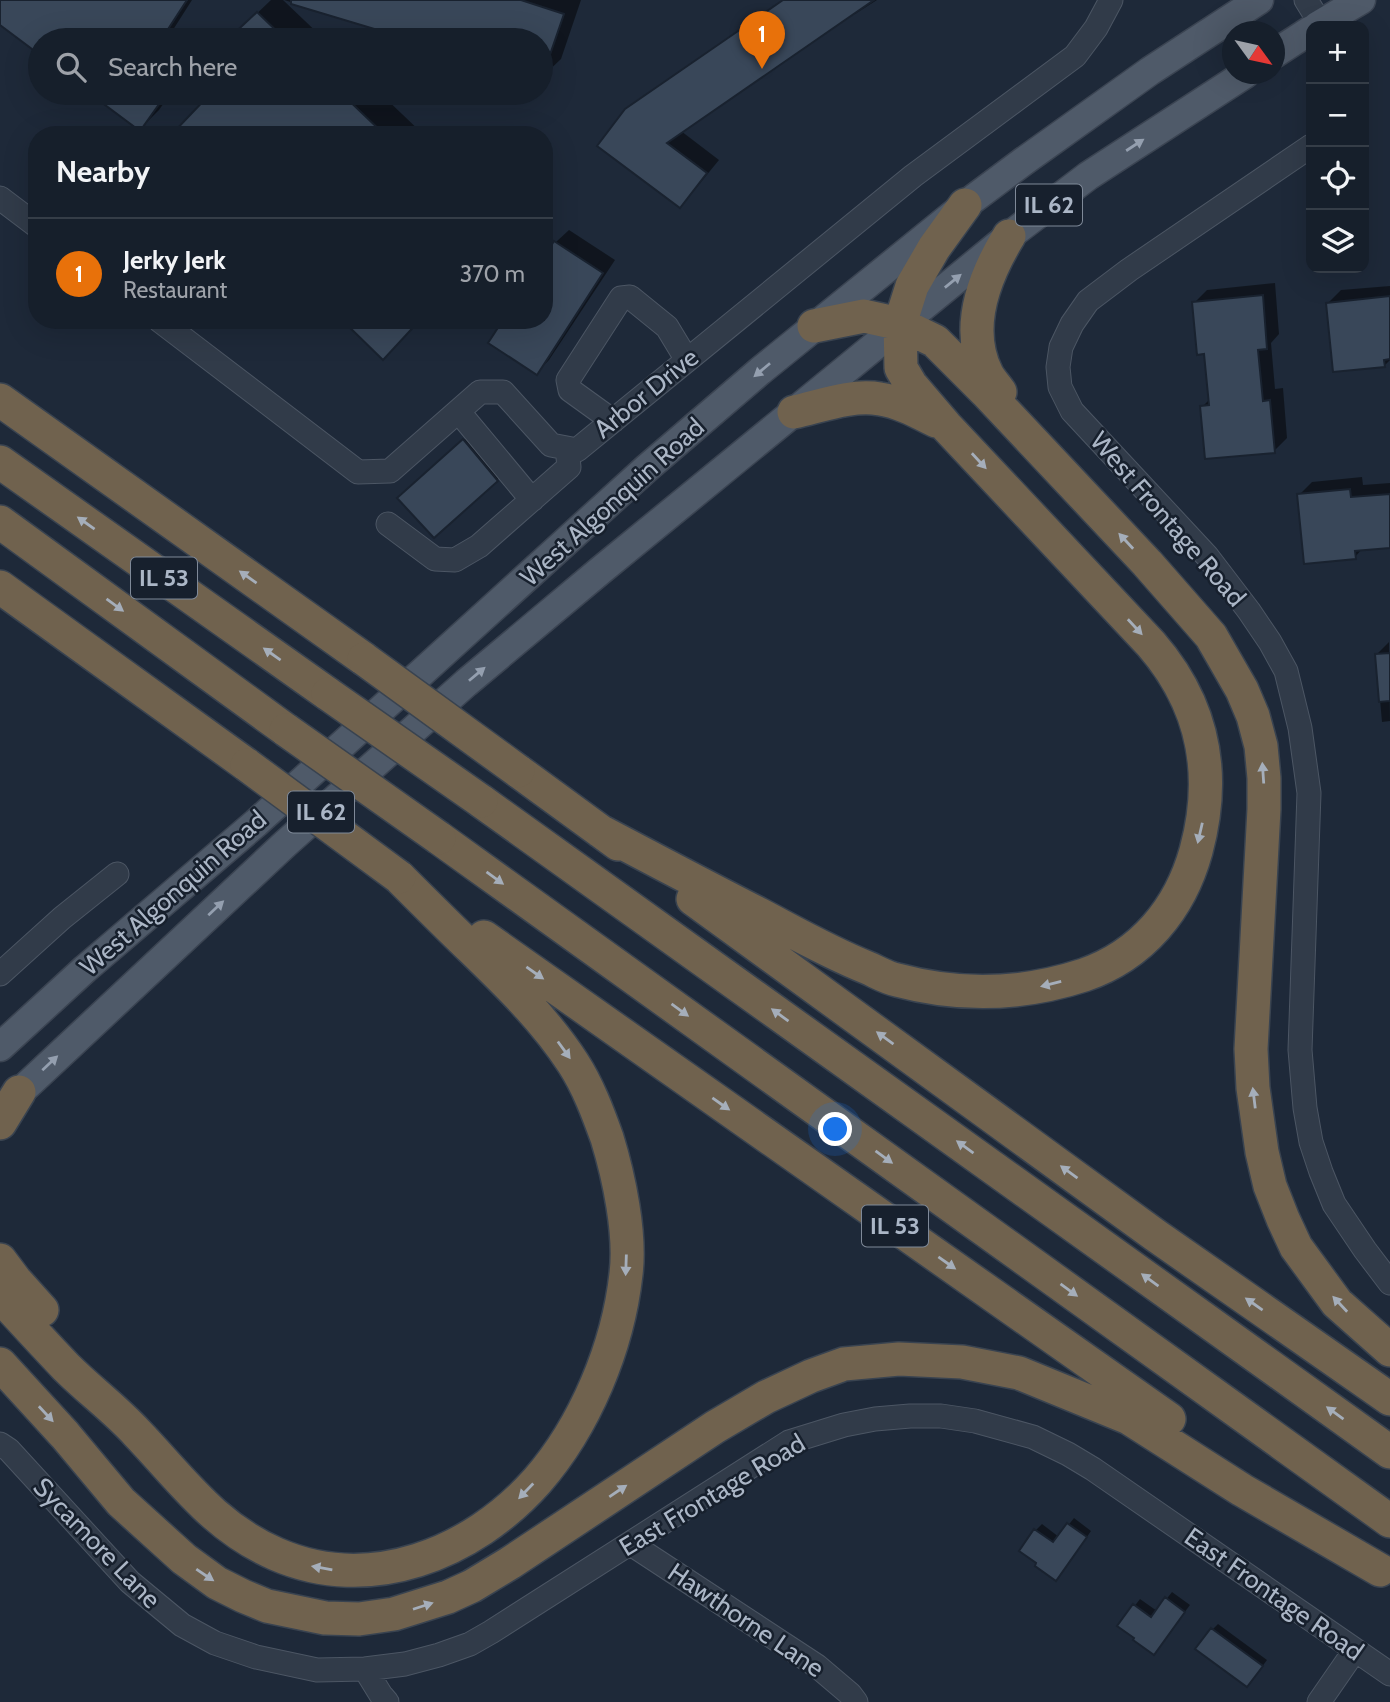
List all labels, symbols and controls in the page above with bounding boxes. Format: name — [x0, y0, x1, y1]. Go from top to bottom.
pin: 1 — [739, 11, 785, 69]
north arrow — [1222, 21, 1285, 84]
map controls — [1306, 21, 1369, 273]
button: + — [1306, 21, 1369, 84]
search box — [28, 28, 553, 105]
icon: search — [52, 48, 90, 86]
text: Search here — [108, 51, 237, 83]
button: − — [1306, 84, 1369, 147]
one-way arrow — [1126, 138, 1145, 151]
button: locate — [1306, 147, 1369, 210]
text: Nearby — [56, 153, 150, 190]
road number: IL 62 — [1016, 184, 1082, 226]
button: layers — [1306, 210, 1369, 273]
text: Jerky Jerk — [123, 244, 226, 276]
text: 1 — [75, 260, 83, 288]
text: 370 m — [460, 260, 525, 288]
one-way arrow — [944, 273, 962, 288]
text: Restaurant — [123, 276, 227, 304]
street label: Arbor Drive — [587, 341, 705, 445]
one-way arrow — [753, 362, 771, 377]
street label: West Algonquin Road — [513, 411, 711, 593]
street label: West Frontage Road — [1083, 425, 1253, 613]
one-way arrow — [970, 452, 986, 469]
one-way arrow — [77, 516, 95, 530]
one-way arrow — [1118, 532, 1134, 550]
road number: IL 53 — [131, 558, 197, 598]
one-way arrow — [239, 570, 257, 584]
one-way arrow — [106, 598, 124, 612]
one-way arrow — [1127, 618, 1143, 636]
one-way arrow — [263, 647, 281, 661]
one-way arrow — [467, 667, 485, 682]
one-way arrow — [1257, 762, 1268, 784]
road number: IL 62 — [288, 792, 354, 832]
street label: West Algonquin Road — [73, 803, 273, 983]
one-way arrow — [1195, 822, 1206, 844]
one-way arrow — [486, 871, 504, 885]
one-way arrow — [207, 901, 224, 917]
one-way arrow — [525, 966, 544, 979]
one-way arrow — [1039, 979, 1061, 990]
one-way arrow — [671, 1003, 689, 1017]
one-way arrow — [771, 1008, 789, 1022]
one-way arrow — [875, 1031, 894, 1045]
one-way arrow — [556, 1041, 570, 1059]
one-way arrow — [41, 1056, 58, 1072]
one-way arrow — [1249, 1087, 1260, 1109]
one-way arrow — [712, 1097, 730, 1111]
your location — [818, 1112, 852, 1146]
one-way arrow — [956, 1140, 974, 1154]
one-way arrow — [875, 1150, 894, 1164]
one-way arrow — [1059, 1165, 1078, 1179]
road number: IL 53 — [862, 1206, 928, 1246]
one-way arrow — [621, 1254, 632, 1276]
one-way arrow — [938, 1256, 956, 1270]
one-way arrow — [1141, 1273, 1159, 1287]
one-way arrow — [1060, 1283, 1078, 1297]
one-way arrow — [1332, 1296, 1348, 1313]
one-way arrow — [1245, 1297, 1263, 1311]
one-way arrow — [38, 1405, 54, 1423]
one-way arrow — [1326, 1406, 1344, 1420]
street label: East Frontage Road — [613, 1427, 811, 1563]
street label: Sycamore Lane — [27, 1471, 167, 1615]
one-way arrow — [518, 1483, 535, 1500]
one-way arrow — [609, 1484, 627, 1498]
street label: East Frontage Road — [1178, 1520, 1370, 1668]
street label: Hawthorne Lane — [662, 1556, 830, 1684]
one-way arrow — [311, 1562, 333, 1573]
one-way arrow — [196, 1568, 214, 1582]
one-way arrow — [412, 1600, 433, 1611]

